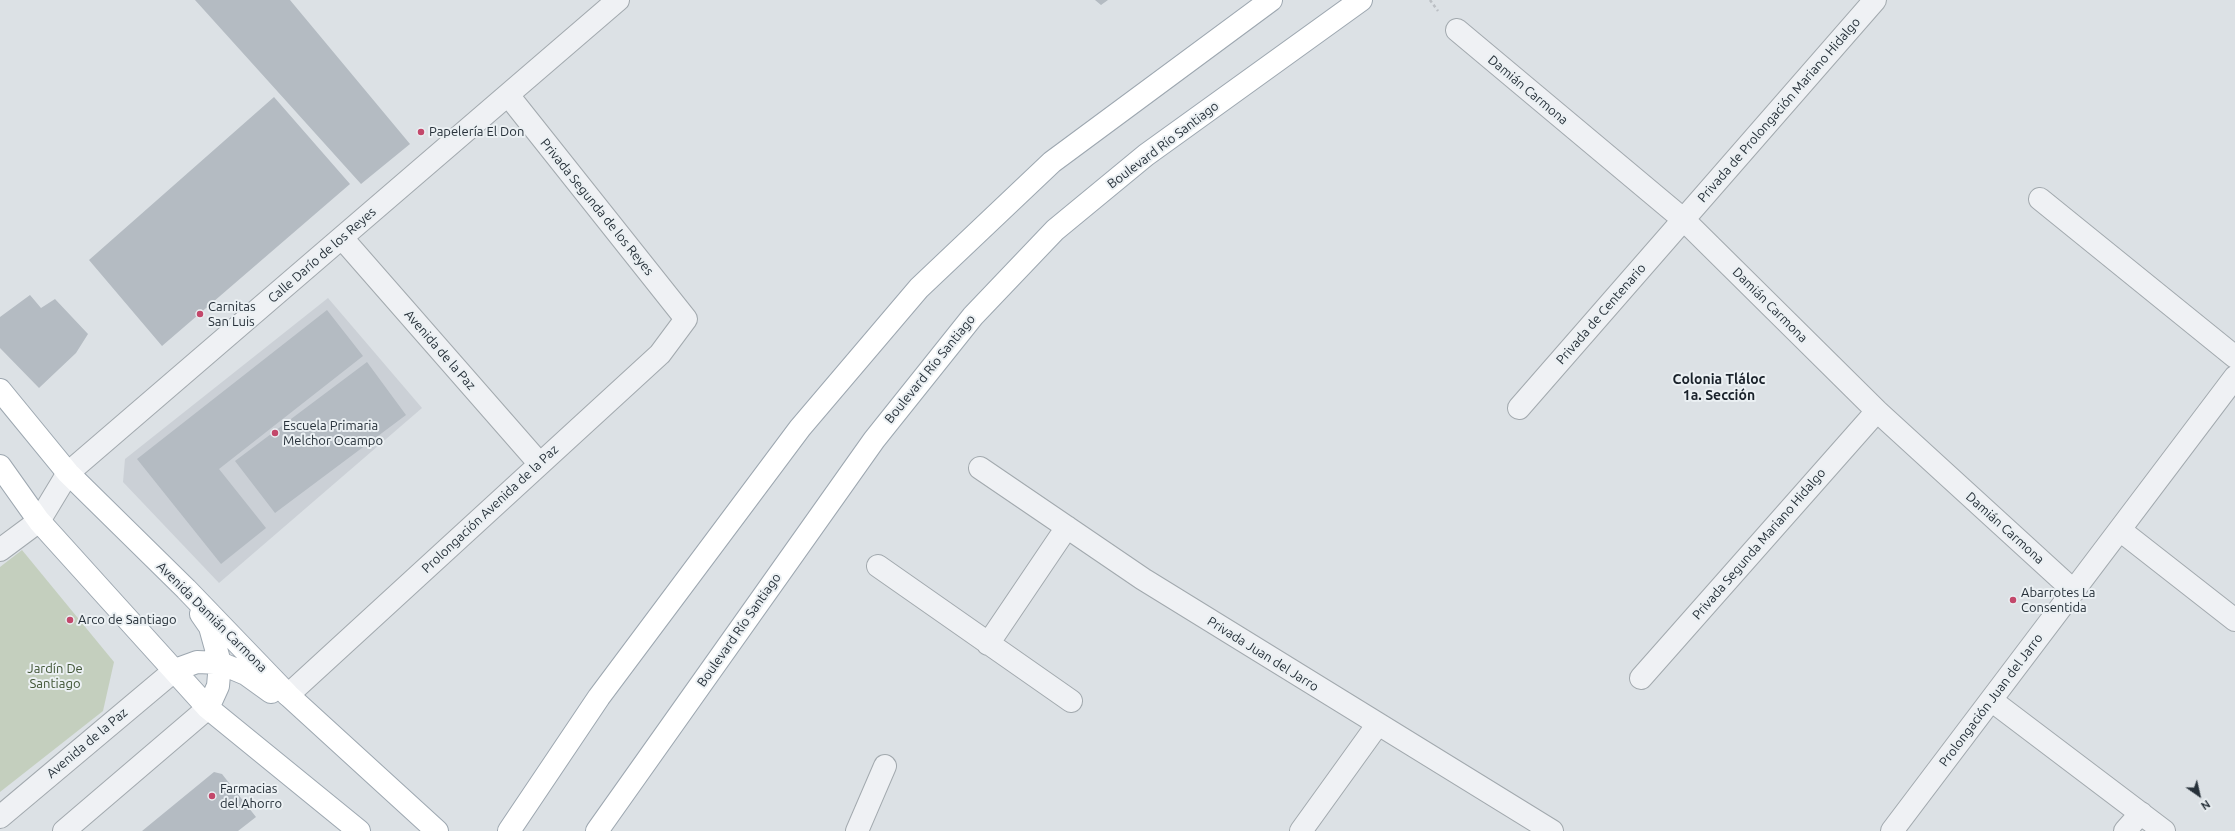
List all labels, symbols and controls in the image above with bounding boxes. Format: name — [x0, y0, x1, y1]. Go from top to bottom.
street label: Privada de Prolongación Mariano Hidalgo — [1694, 14, 1864, 206]
street label: Damián Carmona — [1485, 52, 1571, 128]
street label: Boulevard Río Santiago — [1104, 98, 1222, 192]
place label: Papelería El Don — [429, 124, 524, 140]
marker: Papelería El Don — [416, 127, 426, 137]
street label: Privada Segunda de los Reyes — [537, 135, 657, 279]
street label: Calle Darío de los Reyes — [265, 204, 379, 306]
street label: Privada de Centenario — [1553, 260, 1649, 368]
street label: Damián Carmona — [1729, 264, 1811, 346]
place label: Carnitas San Luis — [208, 299, 256, 330]
street label: Avenida de la Paz — [401, 307, 479, 393]
marker: Carnitas San Luis — [195, 309, 205, 319]
street label: Boulevard Río Santiago — [881, 312, 979, 426]
district label: Colonia Tláloc 1a. Sección — [1673, 371, 1765, 404]
place label: Escuela Primaria Melchor Ocampo — [283, 418, 383, 449]
marker: Escuela Primaria Melchor Ocampo — [270, 428, 280, 438]
street label: Prolongación Avenida de la Paz — [419, 442, 561, 576]
street label: Privada Segunda Mariano Hidalgo — [1689, 465, 1829, 623]
street label: Damián Carmona — [1963, 489, 2047, 567]
street label: Avenida Damián Carmona — [154, 559, 270, 675]
street label: Boulevard Río Santiago — [694, 570, 784, 690]
place label: Abarrotes La Consentida — [2021, 585, 2095, 616]
marker: Abarrotes La Consentida — [2008, 595, 2018, 605]
place label: Arco de Santiago — [78, 612, 177, 628]
street label: Privada Juan del Jarro — [1204, 613, 1322, 695]
marker: Arco de Santiago — [65, 615, 75, 625]
street label: Prolongación Juan del Jarro — [1936, 630, 2046, 770]
park label: Jardín De Santiago — [27, 661, 83, 692]
street label: Avenida de la Paz — [43, 705, 131, 781]
north arrow — [2179, 775, 2219, 815]
place label: Farmacias del Ahorro — [220, 781, 282, 812]
marker: Farmacias del Ahorro — [207, 791, 217, 801]
text: N — [2199, 798, 2212, 812]

